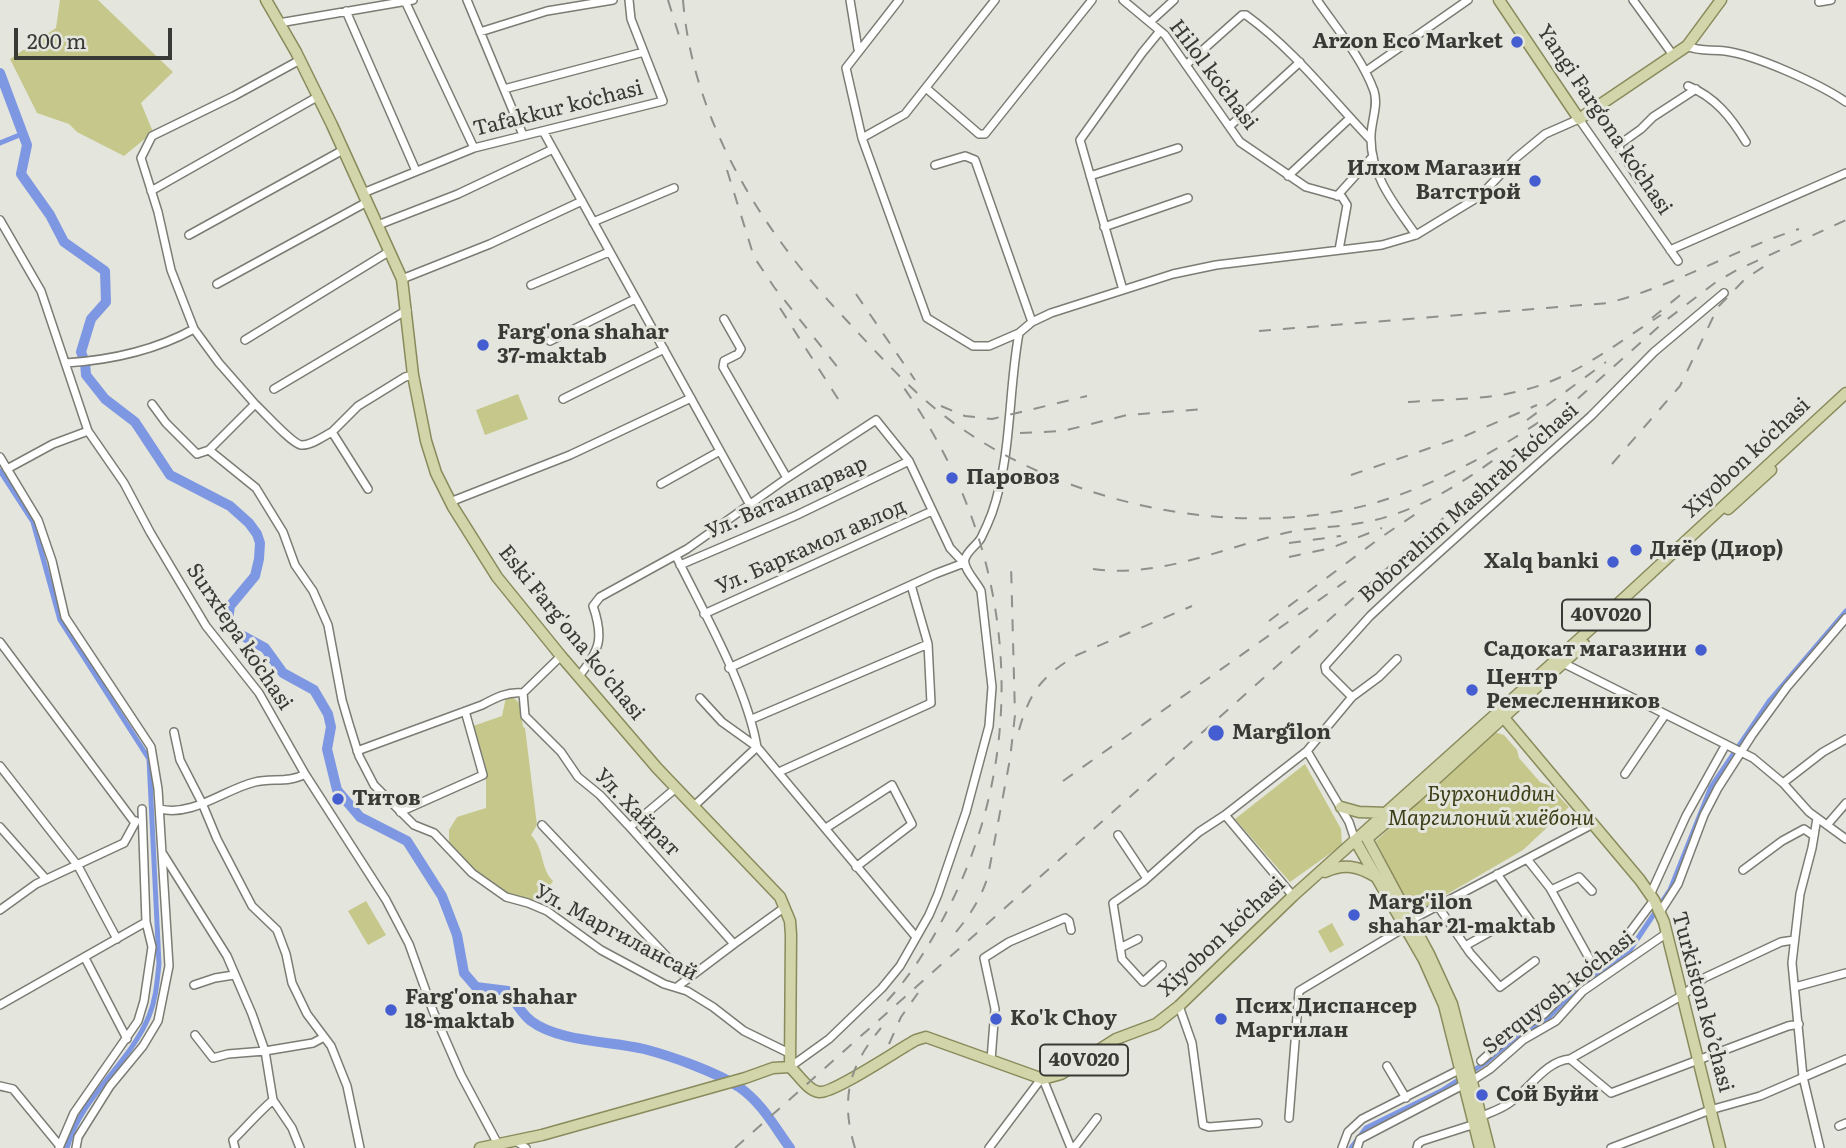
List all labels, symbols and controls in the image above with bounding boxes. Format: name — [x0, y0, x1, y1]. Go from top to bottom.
scale bar — [18, 14, 175, 58]
street label: Hilol koʻchasi — [1163, 15, 1263, 135]
street label: Yangi Fargʻona koʻchasi — [1531, 20, 1677, 220]
text: 200 m — [27, 24, 87, 55]
place label: Arzon Eco Market — [1313, 29, 1503, 55]
marker: Arzon Eco Market — [1509, 34, 1525, 50]
street label: Tafakkur koʻchasi — [470, 76, 646, 142]
place label: Илхом Магазин Ватстрой — [1347, 156, 1521, 206]
marker: Илхом Магазин Ватстрой — [1527, 173, 1543, 189]
place label: Farg'ona shahar 37-maktab — [497, 320, 669, 370]
marker: Farg'ona shahar 37-maktab — [475, 337, 491, 353]
street label: Xiyobon koʻchasi — [1678, 393, 1816, 523]
street label: Boborahim Mashrab koʻchasi — [1354, 398, 1584, 608]
street label: Ул. Ватанпарвар — [702, 451, 872, 545]
place label: Паровоз — [966, 465, 1060, 491]
marker: Паровоз — [944, 470, 960, 486]
street label: Ул. Баркамол авлод — [712, 494, 910, 600]
place label: Диёр (Диор) — [1650, 537, 1784, 563]
street label: Eski Farg'ona ko'chasi — [493, 540, 649, 726]
marker: Диёр (Диор) — [1628, 542, 1644, 558]
place label: Xalq banki — [1484, 549, 1599, 575]
marker: Xalq banki — [1605, 554, 1621, 570]
street label: Surxtepa koʻchasi — [181, 559, 297, 715]
road number: 40V020 — [1562, 600, 1650, 630]
place label: Садокат магазини — [1483, 637, 1687, 663]
marker: Садокат магазини — [1693, 642, 1709, 658]
place label: Центр Ремесленников — [1486, 665, 1660, 715]
marker: Центр Ремесленников — [1464, 682, 1480, 698]
place label: Margʻilon — [1232, 720, 1331, 746]
marker: Margʻilon — [1206, 723, 1226, 743]
street label: Ул. Хайрат — [589, 764, 685, 862]
park label: Бурхониддин Маргилоний хиёбони — [1388, 782, 1594, 832]
place label: Титов — [352, 786, 421, 812]
marker: Титов — [330, 791, 346, 807]
street label: Xiyobon koʻchasi — [1153, 872, 1291, 1002]
street label: Ул. Маргилансай — [530, 879, 702, 987]
place label: Marg'ilon shahar 21-maktab — [1368, 890, 1555, 940]
marker: Marg'ilon shahar 21-maktab — [1346, 907, 1362, 923]
street label: Turkiston ko’chasi — [1666, 909, 1738, 1095]
street label: Serquyosh koʻchasi — [1478, 926, 1640, 1060]
place label: Farg'ona shahar 18-maktab — [405, 985, 577, 1035]
place label: Псих Диспансер Маргилан — [1235, 994, 1417, 1044]
marker: Farg'ona shahar 18-maktab — [383, 1002, 399, 1018]
place label: Ko'k Choy — [1010, 1006, 1117, 1032]
marker: Ko'k Choy — [988, 1011, 1004, 1027]
marker: Псих Диспансер Маргилан — [1213, 1011, 1229, 1027]
road number: 40V020 — [1040, 1044, 1128, 1076]
place label: Сой Буйи — [1496, 1082, 1599, 1108]
marker: Сой Буйи — [1474, 1087, 1490, 1103]

